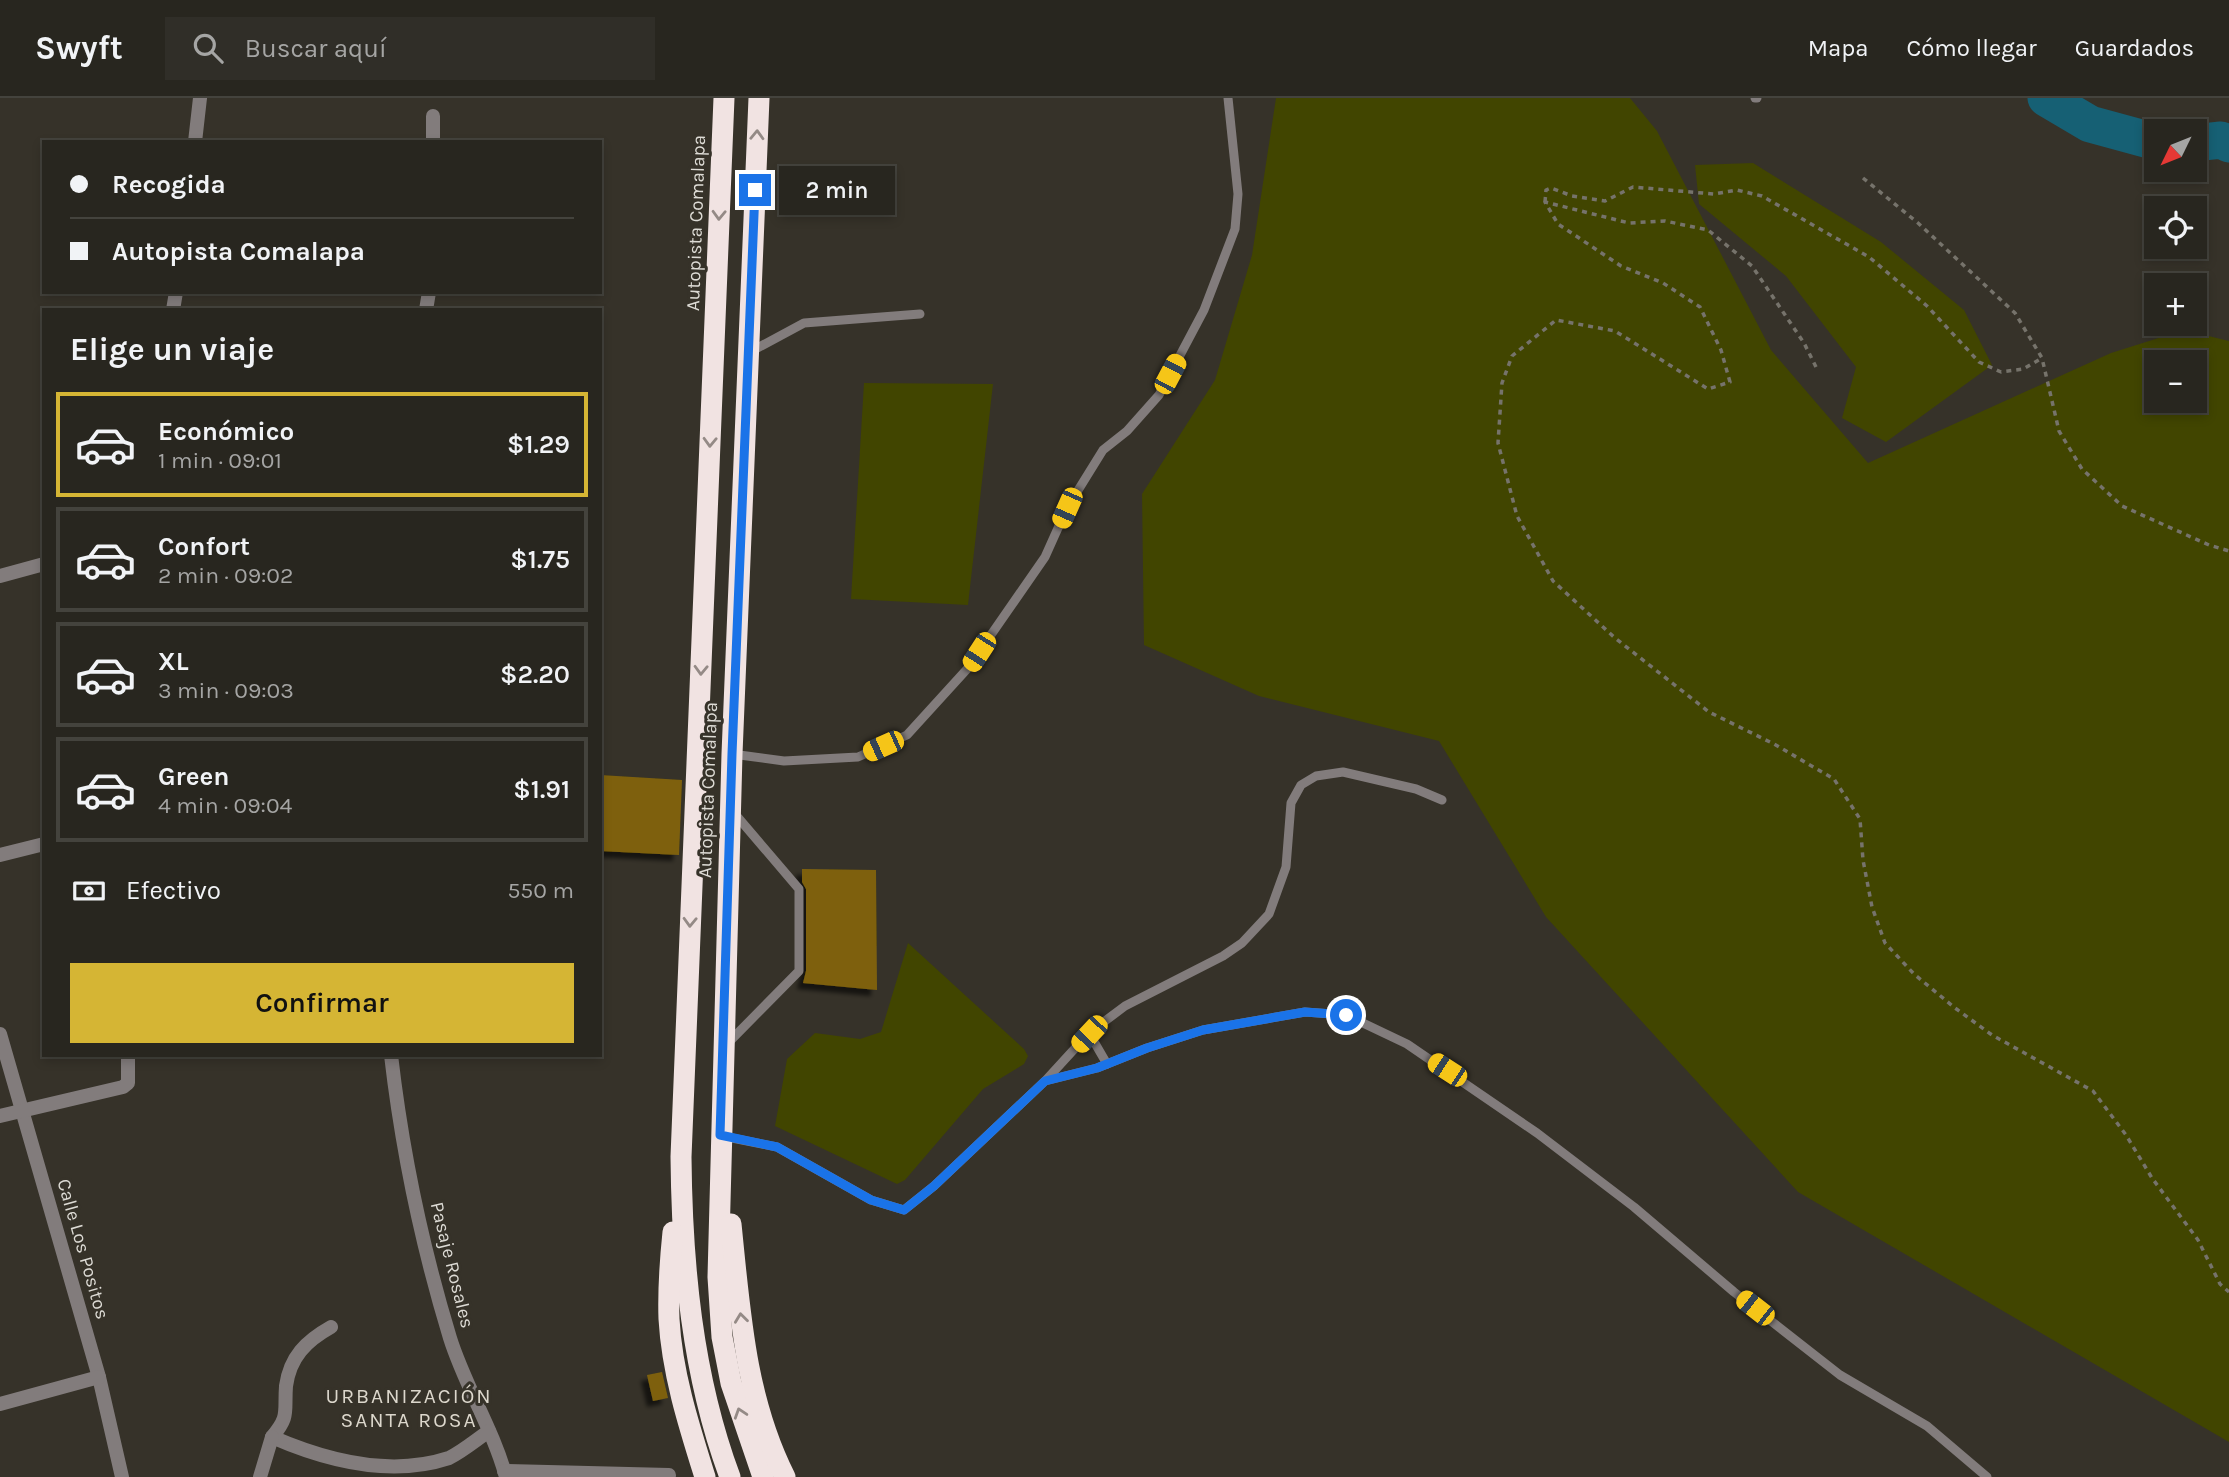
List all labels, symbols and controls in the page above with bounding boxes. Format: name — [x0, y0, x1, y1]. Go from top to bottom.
search box — [165, 17, 655, 80]
text: Swyft — [35, 29, 123, 67]
icon: search — [189, 29, 227, 67]
text: Buscar aquí — [245, 33, 387, 64]
text: Mapa — [1808, 34, 1868, 62]
text: Cómo llegar — [1906, 34, 2037, 62]
text: Guardados — [2075, 34, 2194, 62]
north arrow — [2144, 119, 2207, 182]
map controls — [2144, 119, 2207, 413]
one-way arrow — [750, 129, 765, 140]
street label: Autopista Comalapa — [682, 134, 710, 312]
callout: 2 min — [780, 166, 895, 214]
text: Recogida — [112, 169, 226, 200]
route end — [739, 174, 771, 206]
text: 2 min — [806, 177, 868, 204]
button: locate — [2144, 196, 2207, 259]
one-way arrow — [712, 210, 727, 221]
text: Autopista Comalapa — [112, 236, 365, 267]
button: + — [2144, 273, 2207, 336]
text: Elige un viaje — [70, 331, 274, 368]
button: − — [2144, 350, 2207, 413]
car — [1151, 351, 1190, 397]
icon: car — [74, 413, 137, 476]
text: Económico — [158, 416, 294, 447]
text: $1.29 — [507, 429, 570, 460]
one-way arrow — [702, 437, 717, 448]
text: 1 min · 09:01 — [158, 447, 282, 474]
car — [1049, 485, 1086, 531]
icon: car — [74, 528, 137, 591]
text: Confort — [158, 531, 250, 562]
text: $1.75 — [510, 544, 570, 575]
text: 2 min · 09:02 — [158, 562, 293, 589]
car — [959, 629, 1000, 675]
icon: car — [74, 643, 137, 706]
text: XL — [158, 646, 189, 677]
text: $2.20 — [500, 659, 570, 690]
one-way arrow — [693, 665, 708, 676]
text: 3 min · 09:03 — [158, 677, 294, 704]
street label: Autopista Comalapa — [694, 701, 722, 879]
car — [860, 728, 907, 764]
icon: car — [74, 758, 137, 821]
text: Green — [158, 761, 230, 792]
text: $1.91 — [513, 774, 570, 805]
text: 4 min · 09:04 — [158, 792, 292, 819]
icon: cash — [70, 872, 108, 910]
text: Efectivo — [126, 875, 221, 906]
text: 550 m — [507, 877, 574, 904]
one-way arrow — [683, 916, 698, 927]
button: Confirmar — [70, 963, 574, 1043]
route start — [1330, 999, 1362, 1031]
car — [1067, 1011, 1112, 1057]
car — [1424, 1050, 1471, 1090]
street label: Calle Los Positos — [52, 1176, 114, 1322]
street label: Pasaje Rosales — [426, 1200, 478, 1330]
car — [1732, 1287, 1779, 1329]
one-way arrow — [734, 1312, 749, 1324]
district label: URBANIZACIÓN SANTA ROSA — [325, 1384, 493, 1432]
one-way arrow — [734, 1407, 749, 1419]

